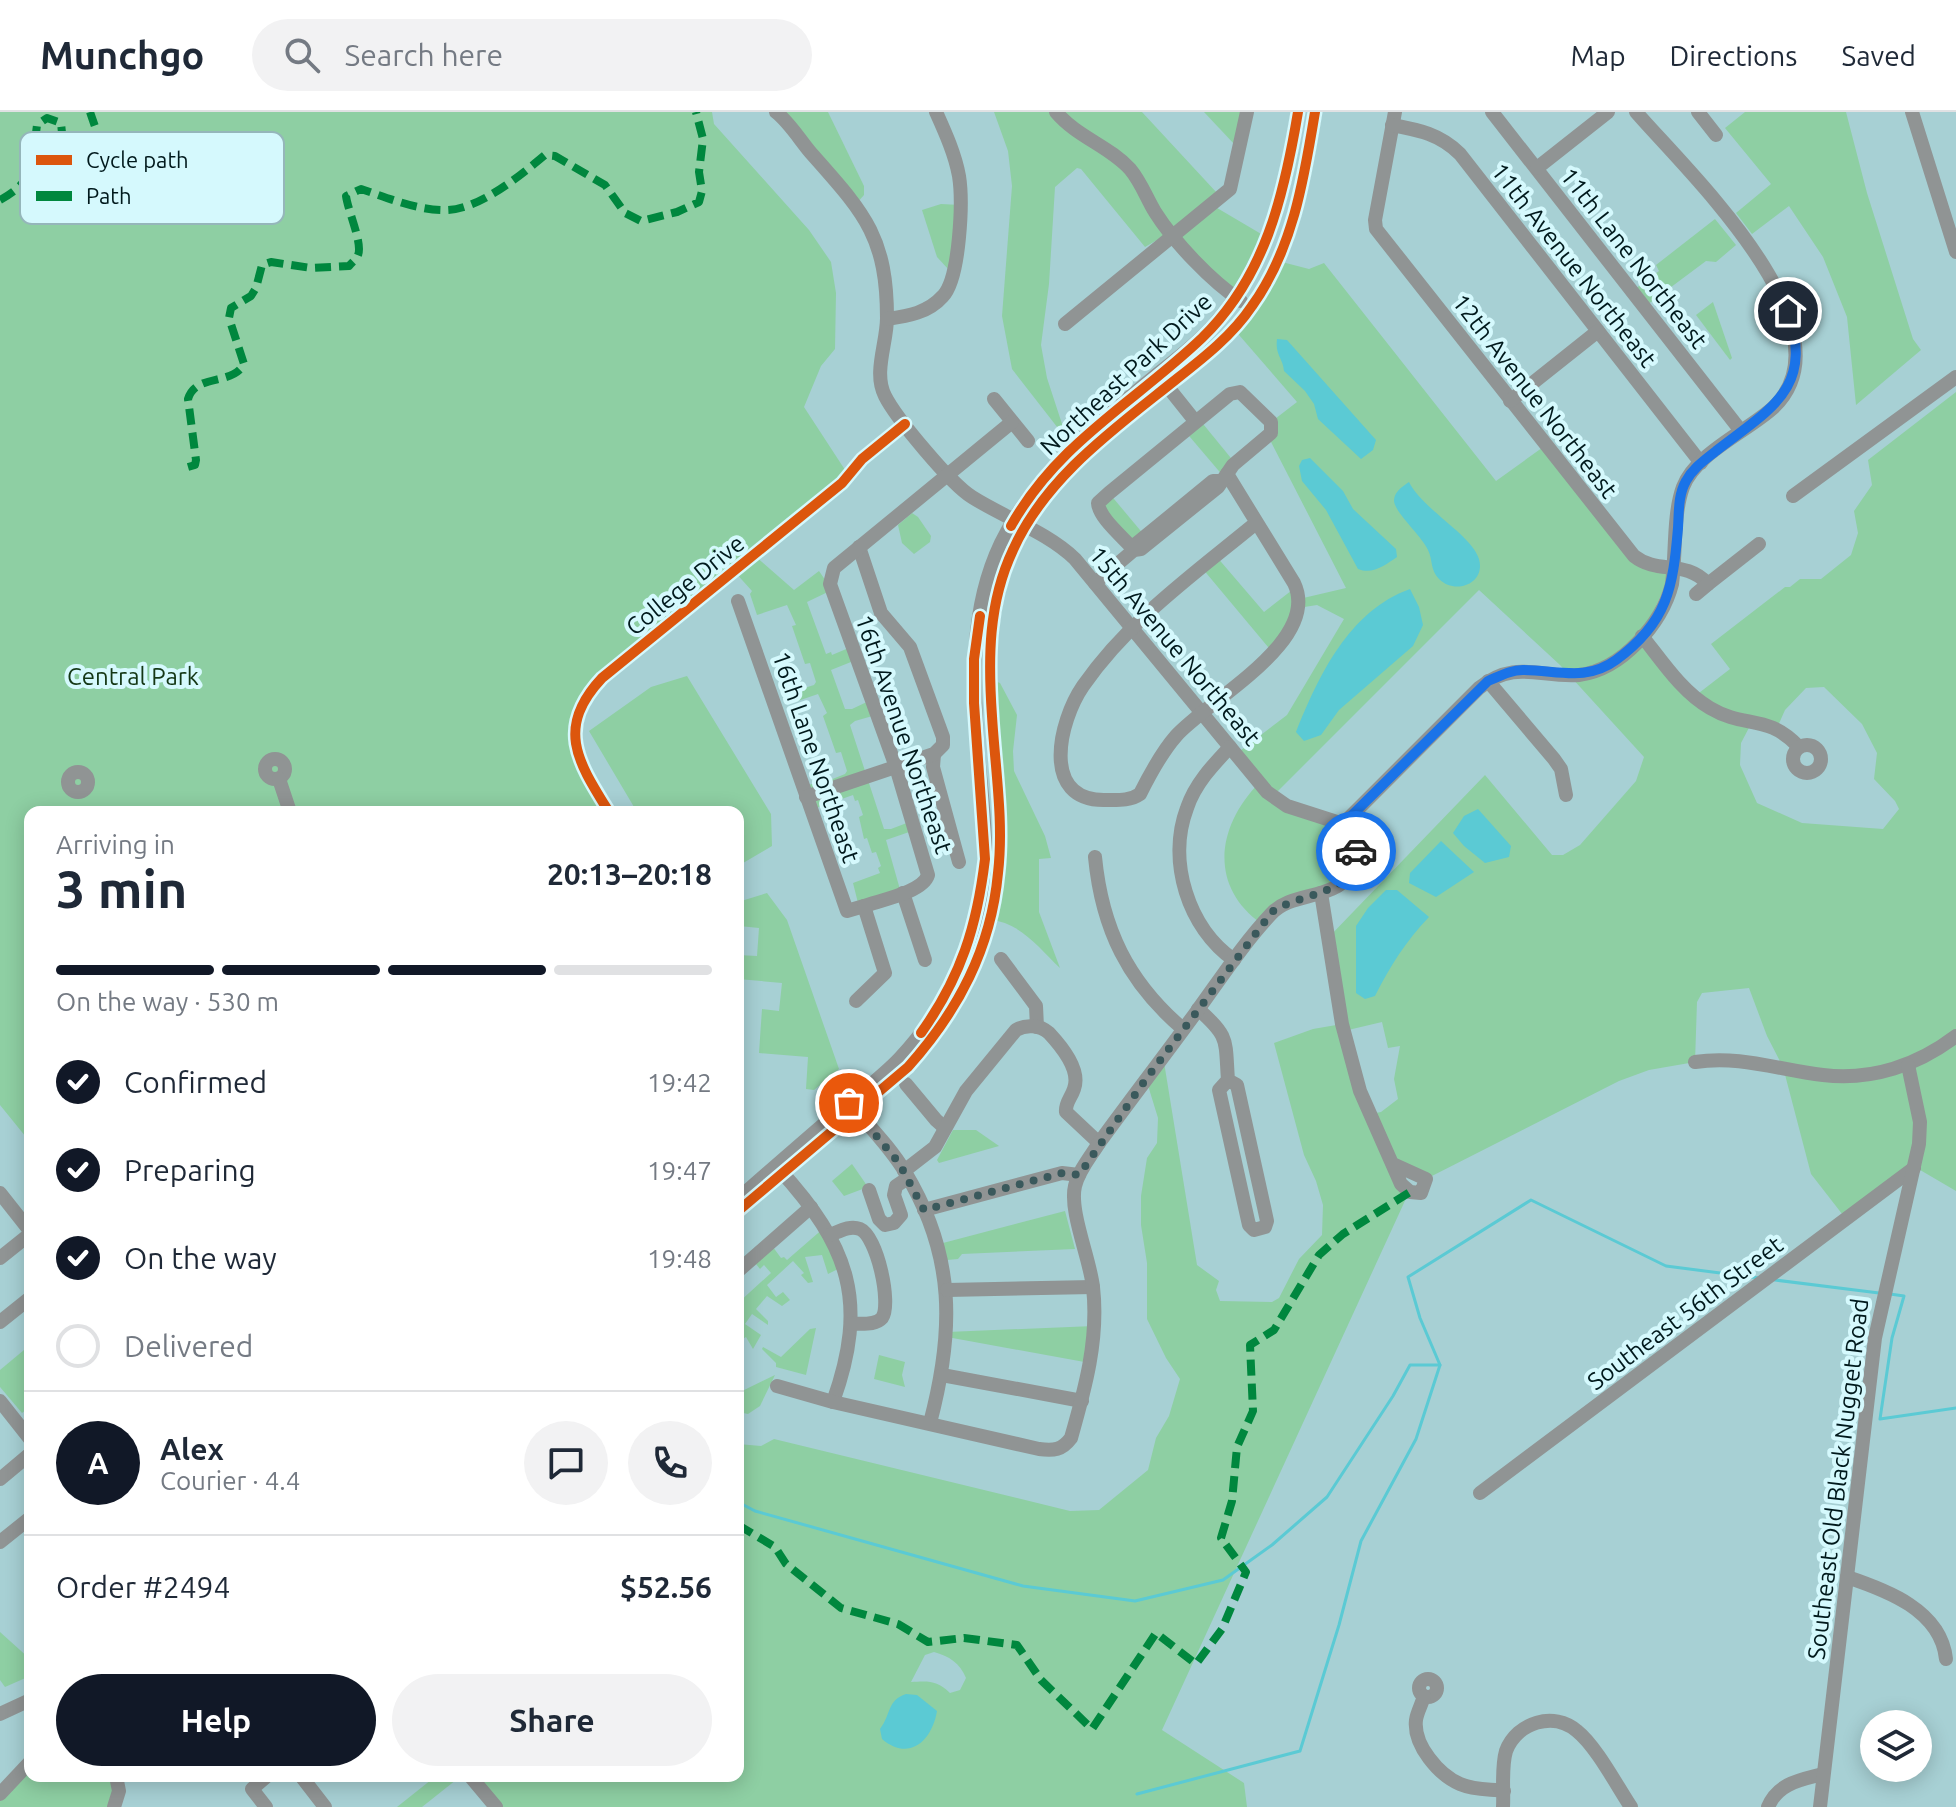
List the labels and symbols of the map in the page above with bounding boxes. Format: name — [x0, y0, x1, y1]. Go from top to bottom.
legend — [20, 132, 284, 224]
text: Cycle path — [86, 147, 189, 172]
street label: 11th Avenue Northeast — [1486, 158, 1662, 373]
street label: 11th Lane Northeast — [1555, 162, 1713, 354]
text: Path — [86, 183, 131, 208]
pin — [1754, 277, 1822, 345]
street label: Northeast Park Drive — [1035, 288, 1217, 460]
street label: 12th Avenue Northeast — [1447, 289, 1623, 504]
street label: College Drive — [621, 529, 749, 641]
street label: 15th Avenue Northeast — [1084, 541, 1266, 751]
street label: 16th Avenue Northeast — [850, 611, 958, 858]
street label: 16th Lane Northeast — [767, 648, 865, 867]
park label: Central Park — [67, 663, 199, 690]
courier — [1316, 811, 1396, 891]
pin — [815, 1069, 883, 1137]
street label: Southeast 56th Street — [1582, 1231, 1788, 1395]
street label: Southeast Old Black Nugget Road — [1802, 1297, 1874, 1661]

